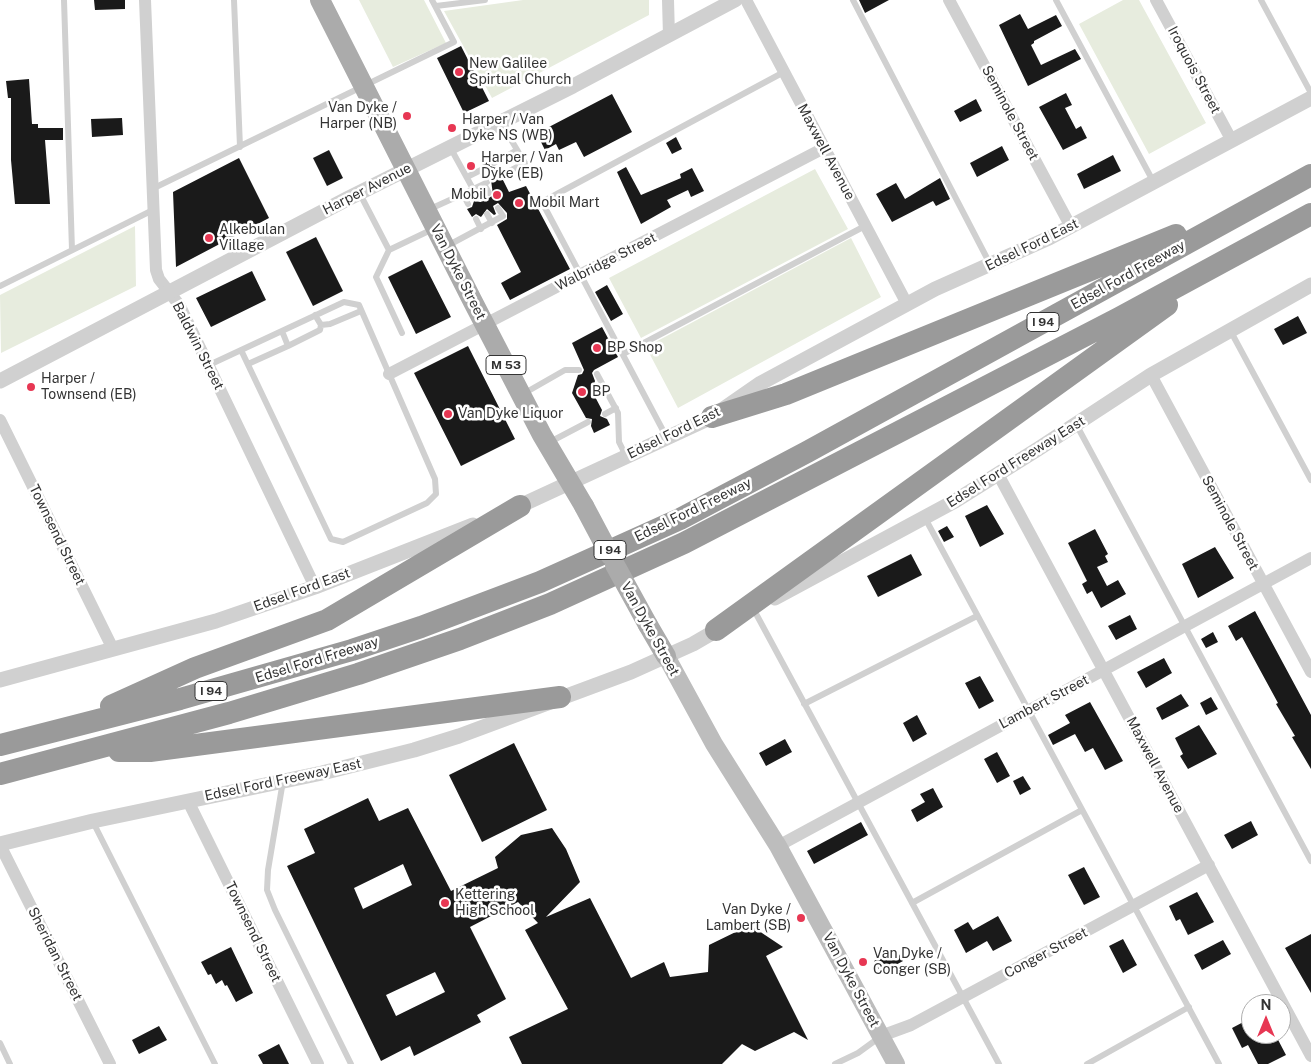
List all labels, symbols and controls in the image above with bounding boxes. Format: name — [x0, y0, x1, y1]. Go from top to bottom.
street label: Iroquois Street — [1164, 23, 1224, 117]
place label: New Galilee Spirtual Church — [469, 56, 571, 88]
street label: Seminole Street — [978, 63, 1042, 163]
marker: New Galilee Spirtual Church — [453, 66, 465, 78]
place label: Van Dyke / Harper (NB) — [320, 100, 397, 132]
street label: Maxwell Avenue — [794, 101, 858, 203]
marker: Van Dyke / Harper (NB) — [401, 110, 413, 122]
place label: Harper / Van Dyke NS (WB) — [462, 112, 553, 144]
marker: Harper / Van Dyke NS (WB) — [446, 122, 458, 134]
place label: Harper / Van Dyke (EB) — [481, 150, 563, 182]
street label: Harper Avenue — [320, 159, 414, 219]
marker: Harper / Van Dyke (EB) — [465, 160, 477, 172]
place label: Mobil — [451, 187, 487, 203]
marker: Mobil — [491, 189, 503, 201]
place label: Mobil Mart — [529, 195, 600, 211]
marker: Mobil Mart — [513, 197, 525, 209]
street label: Edsel Ford East — [983, 215, 1081, 275]
street label: Van Dyke Street — [427, 221, 489, 323]
place label: Alkebulan Village — [219, 222, 285, 254]
street label: Walbridge Street — [553, 229, 659, 295]
marker: Alkebulan Village — [203, 232, 215, 244]
street label: Edsel Ford Freeway — [1068, 237, 1188, 313]
street label: Baldwin Street — [169, 299, 227, 393]
road number: I 94 — [1027, 313, 1059, 332]
place label: BP Shop — [607, 340, 663, 356]
marker: BP Shop — [591, 342, 603, 354]
road number: M 53 — [486, 356, 526, 374]
place label: Harper / Townsend (EB) — [41, 371, 137, 404]
marker: Harper / Townsend (EB) — [25, 381, 37, 393]
place label: BP — [592, 384, 610, 400]
marker: BP — [576, 386, 588, 398]
street label: Edsel Ford East — [625, 403, 723, 463]
place label: Van Dyke Liquor — [458, 406, 563, 422]
marker: Van Dyke Liquor — [442, 408, 454, 420]
street label: Edsel Ford Freeway East — [944, 412, 1088, 512]
street label: Seminole Street — [1198, 473, 1262, 573]
street label: Edsel Ford Freeway — [632, 474, 754, 546]
street label: Townsend Street — [25, 482, 89, 588]
road number: I 94 — [594, 540, 626, 560]
street label: Edsel Ford East — [251, 565, 353, 615]
street label: Van Dyke Street — [617, 579, 683, 679]
street label: Edsel Ford Freeway — [253, 633, 381, 687]
street label: Lambert Street — [996, 671, 1092, 733]
road number: I 94 — [195, 681, 227, 700]
street label: Maxwell Avenue — [1123, 714, 1187, 816]
street label: Edsel Ford Freeway East — [203, 755, 363, 805]
street label: Townsend Street — [221, 879, 285, 985]
place label: Kettering High School — [455, 887, 534, 920]
marker: Kettering High School — [439, 897, 451, 909]
place label: Van Dyke / Lambert (SB) — [706, 902, 791, 934]
street label: Sheridan Street — [24, 904, 86, 1004]
marker: Van Dyke / Lambert (SB) — [795, 912, 807, 924]
street label: Conger Street — [1002, 924, 1090, 982]
street label: Van Dyke Street — [819, 930, 883, 1030]
place label: Van Dyke / Conger (SB) — [873, 946, 951, 979]
marker: Van Dyke / Conger (SB) — [857, 956, 869, 968]
north arrow — [1241, 994, 1291, 1044]
text: N — [1261, 997, 1271, 1013]

